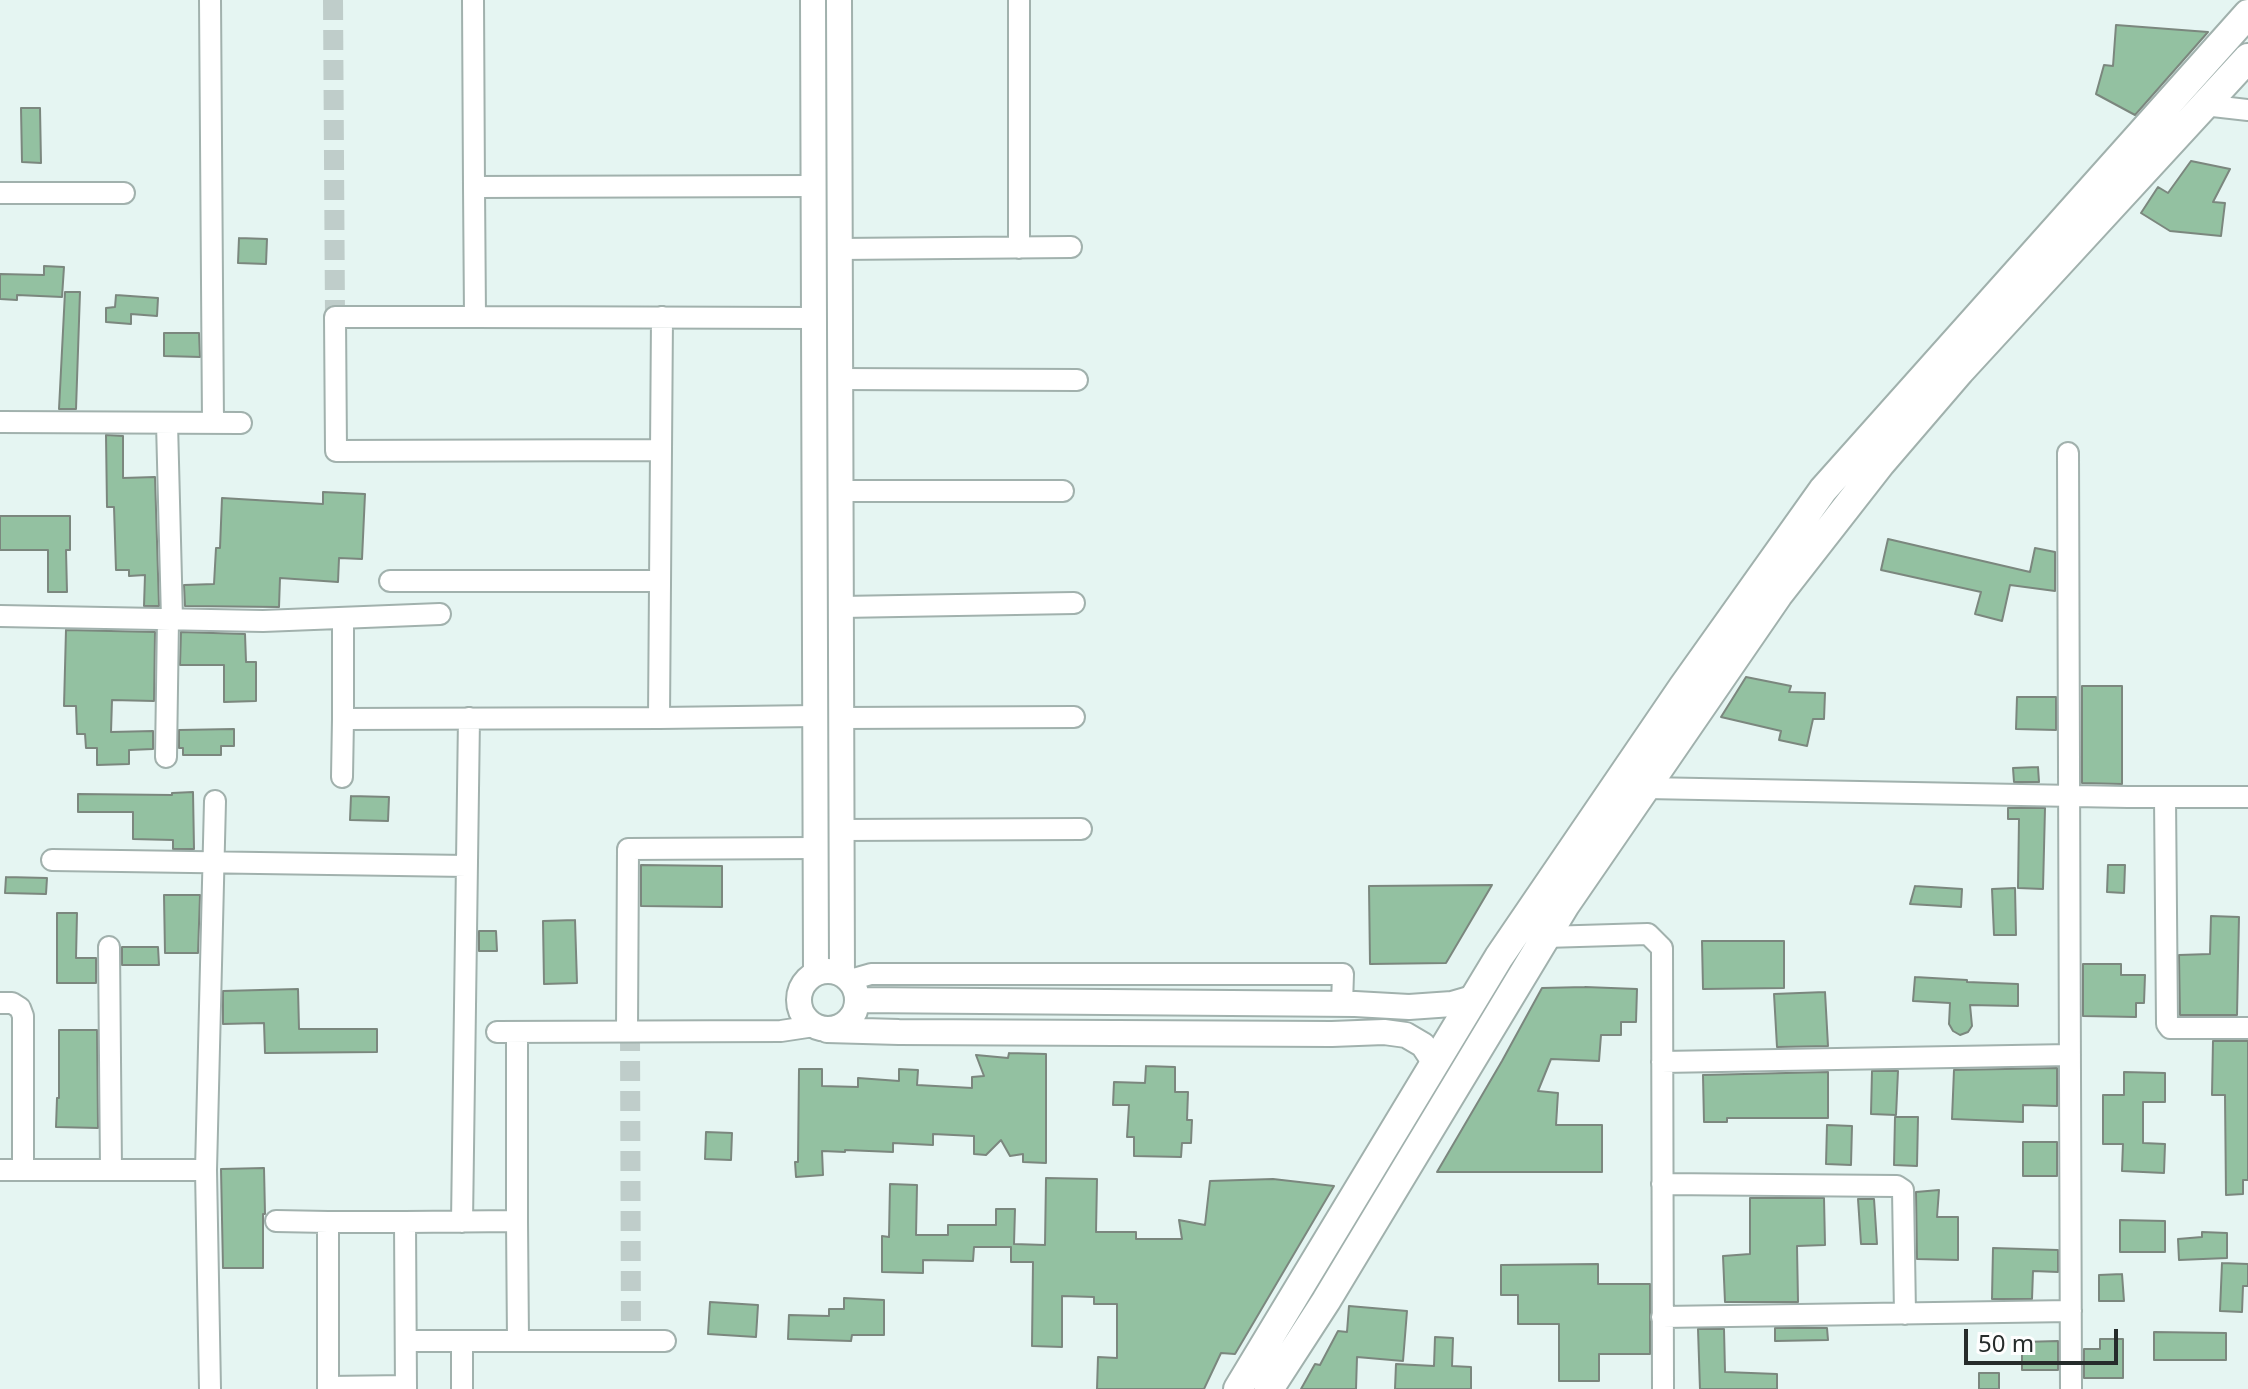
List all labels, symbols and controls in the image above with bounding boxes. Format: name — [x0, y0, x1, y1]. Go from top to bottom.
scale bar — [1968, 1313, 2122, 1363]
text: 50 m — [1978, 1326, 2034, 1359]

